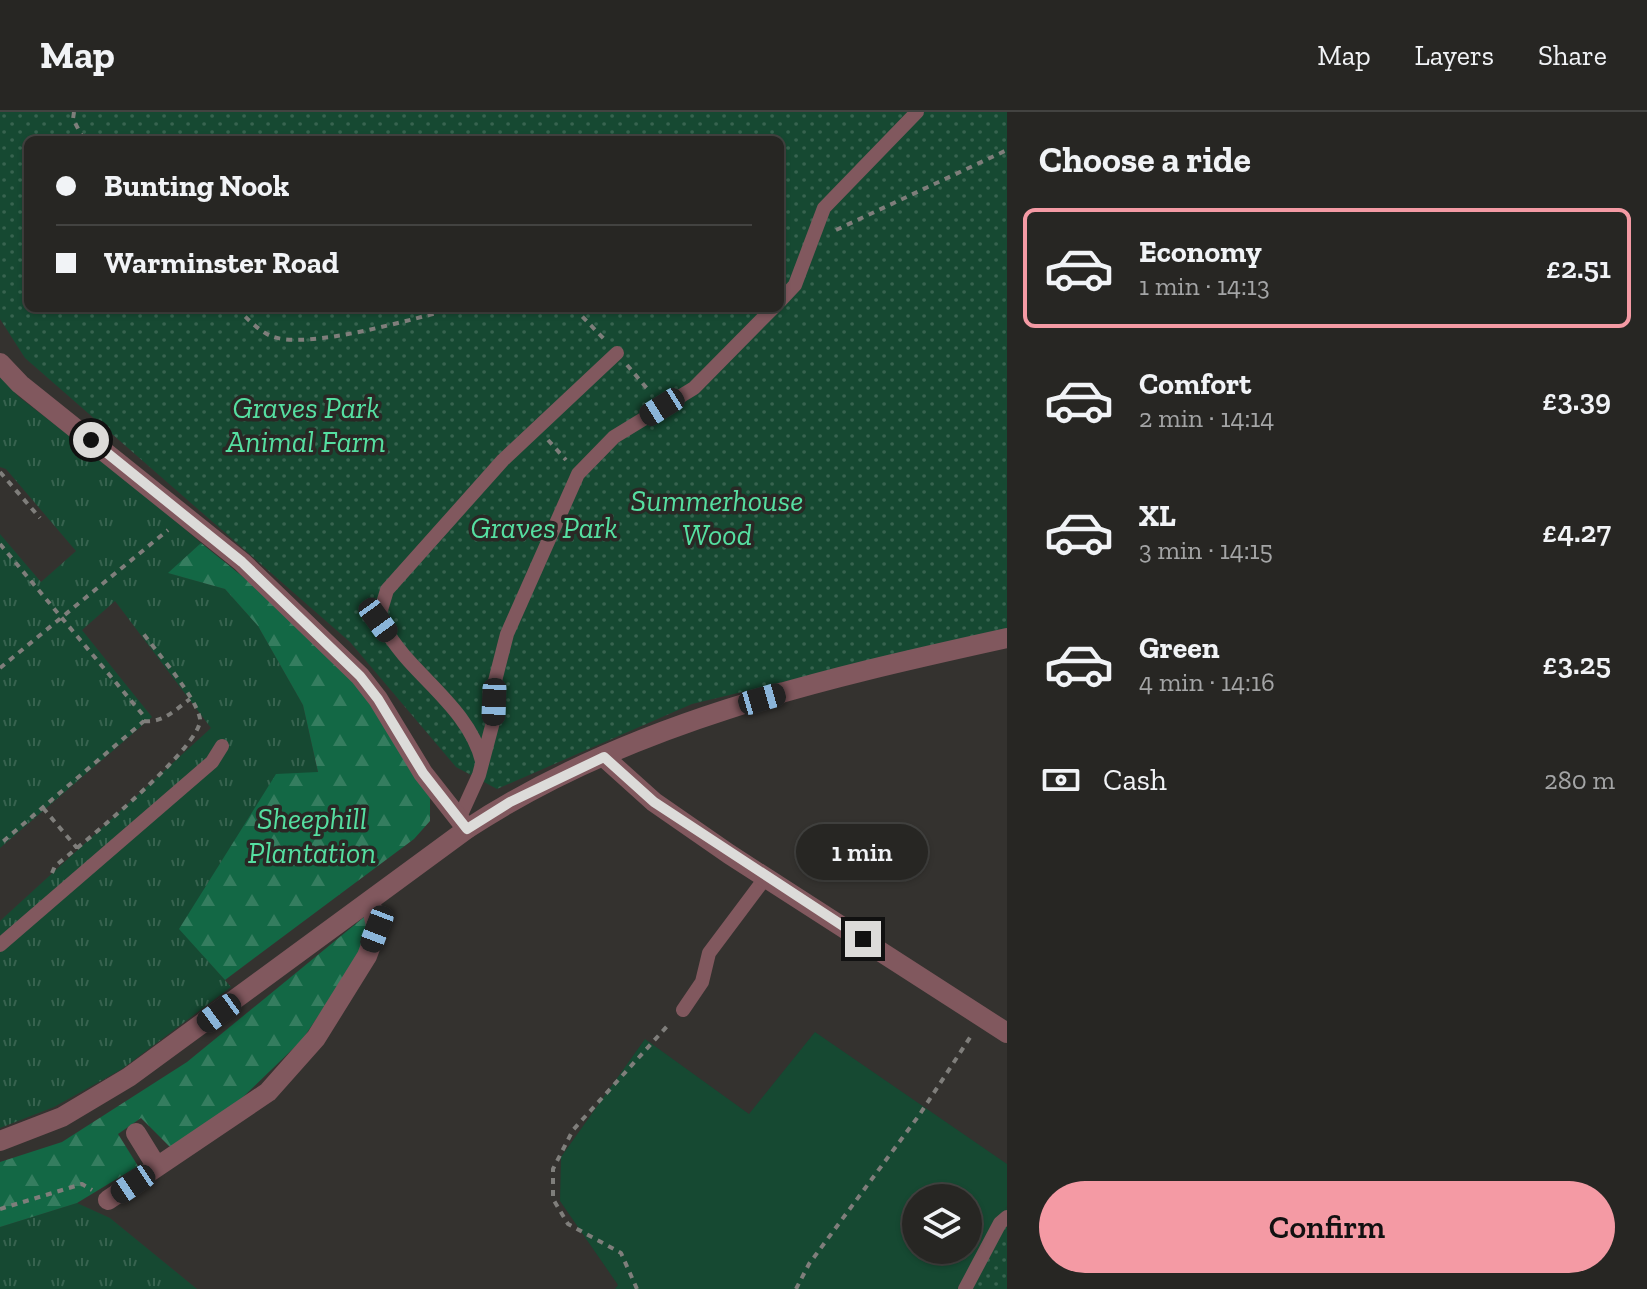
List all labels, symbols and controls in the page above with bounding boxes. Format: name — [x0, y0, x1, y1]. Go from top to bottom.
text: Map — [40, 32, 115, 78]
text: Map — [1317, 39, 1371, 72]
text: Layers — [1415, 39, 1494, 72]
text: Share — [1538, 39, 1607, 72]
text: Choose a ride — [1039, 138, 1251, 181]
text: Bunting Nook — [104, 168, 289, 204]
icon: car — [1043, 232, 1115, 304]
text: Economy — [1139, 234, 1262, 270]
text: Warminster Road — [104, 245, 339, 281]
text: £2.51 — [1546, 250, 1611, 286]
text: 1 min · 14:13 — [1139, 270, 1270, 302]
icon: car — [1043, 364, 1115, 436]
text: Comfort — [1139, 366, 1251, 402]
text: £3.39 — [1542, 382, 1611, 418]
car — [635, 384, 689, 430]
park label: Graves Park Animal Farm — [225, 390, 386, 460]
text: 2 min · 14:14 — [1139, 402, 1274, 434]
route start — [73, 422, 109, 458]
park label: Summerhouse Wood — [631, 483, 803, 553]
icon: car — [1043, 496, 1115, 568]
text: XL — [1139, 498, 1176, 534]
park label: Graves Park — [470, 510, 618, 546]
text: £4.27 — [1542, 514, 1611, 550]
text: 3 min · 14:15 — [1139, 534, 1273, 566]
car — [354, 594, 402, 646]
icon: car — [1043, 628, 1115, 700]
text: Green — [1139, 630, 1219, 666]
text: £3.25 — [1542, 646, 1611, 682]
text: 4 min · 14:16 — [1139, 666, 1275, 698]
car — [481, 678, 507, 726]
car — [736, 681, 788, 717]
icon: cash — [1039, 758, 1083, 802]
text: Cash — [1103, 762, 1167, 798]
text: 280 m — [1544, 764, 1615, 796]
park label: Sheephill Plantation — [248, 801, 376, 871]
callout: 1 min — [797, 823, 929, 879]
text: 1 min — [831, 836, 893, 868]
car — [357, 902, 397, 956]
route end — [845, 921, 881, 957]
car — [193, 989, 245, 1037]
car — [106, 1161, 160, 1207]
button: Confirm — [1039, 1181, 1615, 1273]
map controls — [902, 1184, 982, 1264]
button: layers — [902, 1184, 982, 1264]

